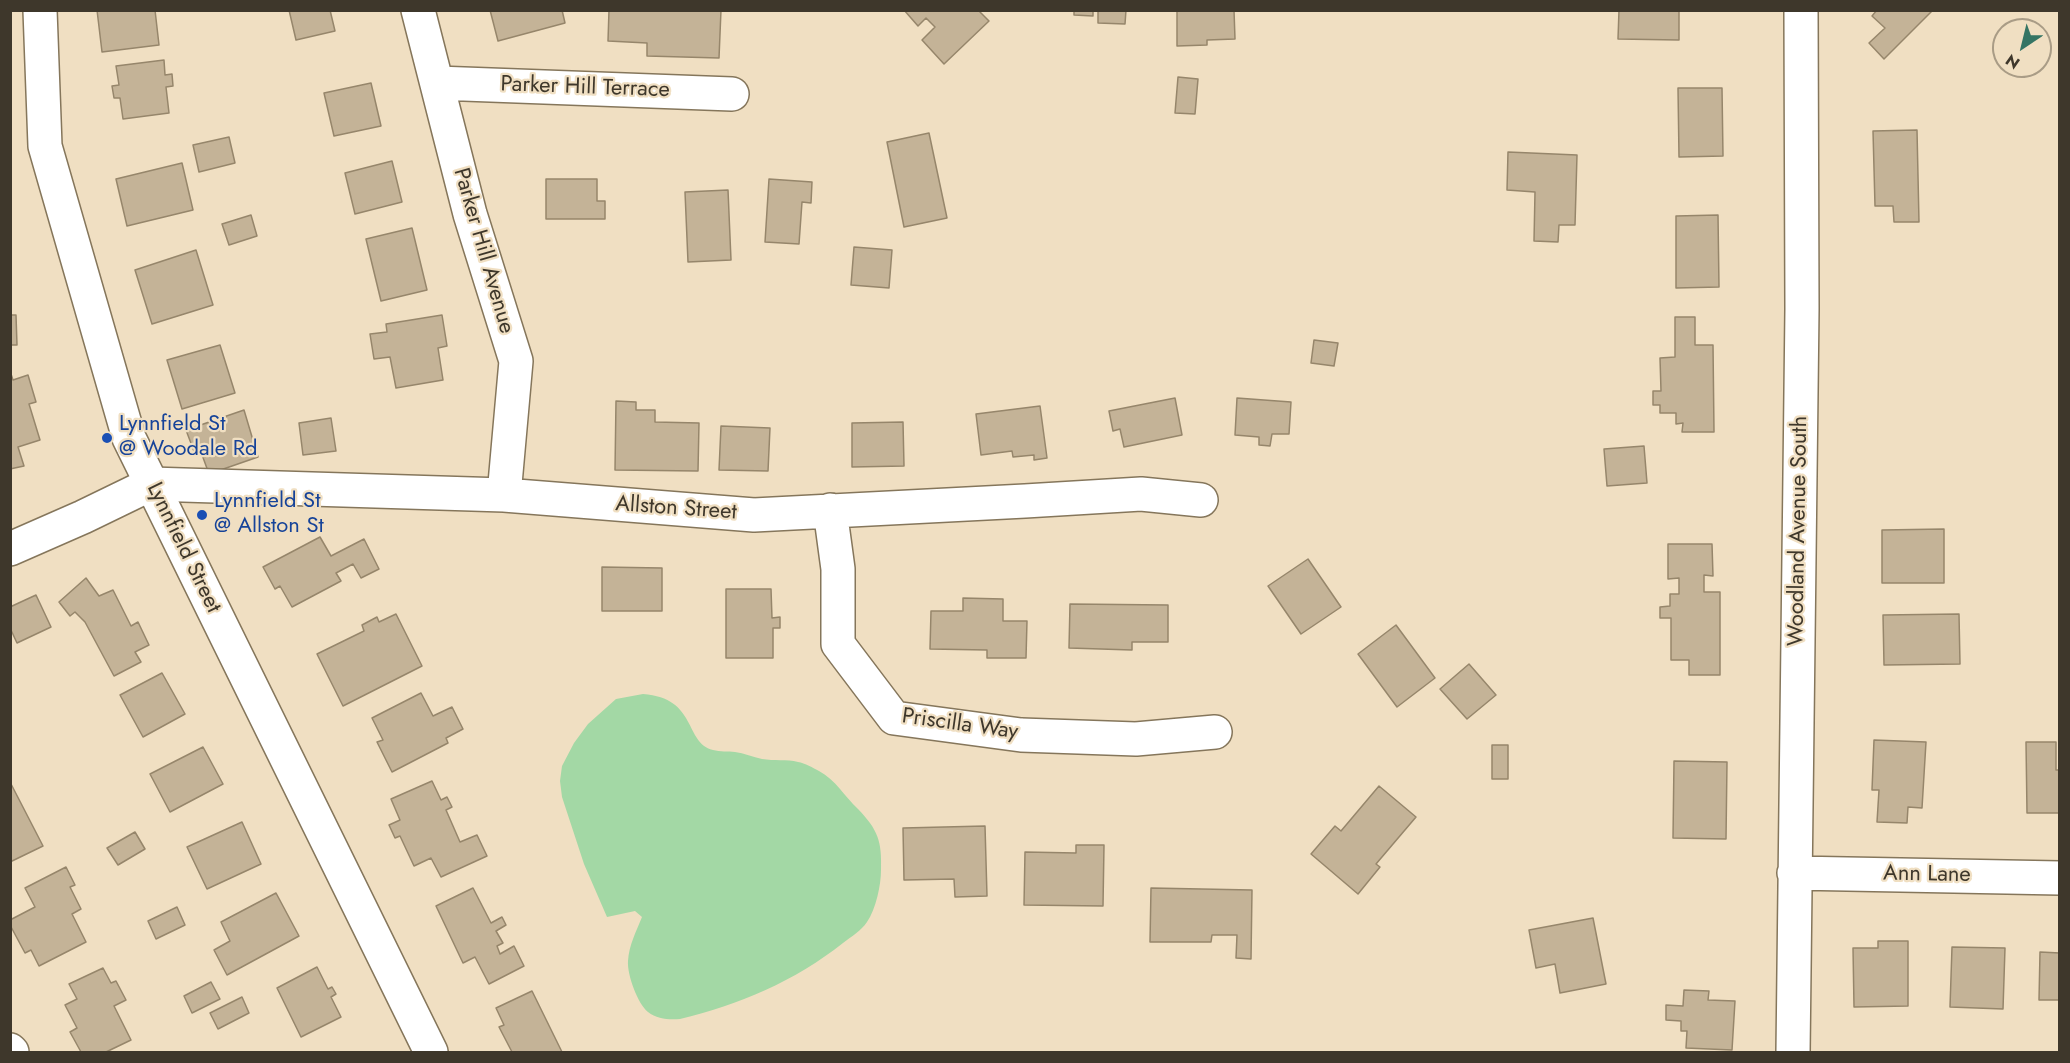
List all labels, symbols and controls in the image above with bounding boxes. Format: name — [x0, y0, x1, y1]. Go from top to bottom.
north arrow — [1992, 18, 2052, 78]
text: N — [2001, 48, 2024, 75]
street label: Parker Hill Terrace — [500, 72, 670, 104]
street label: Parker Hill Avenue — [447, 165, 519, 337]
place label: Lynnfield St @ Woodale Rd — [119, 412, 258, 464]
street label: Woodland Avenue South — [1784, 416, 1814, 646]
marker: Lynnfield St @ Woodale Rd — [100, 431, 114, 445]
street label: Lynnfield Street — [140, 479, 226, 617]
place label: Lynnfield St @ Allston St — [214, 489, 324, 540]
street label: Allston Street — [615, 492, 737, 526]
marker: Lynnfield St @ Allston St — [195, 508, 209, 522]
street label: Priscilla Way — [900, 704, 1020, 746]
street label: Ann Lane — [1883, 861, 1971, 889]

